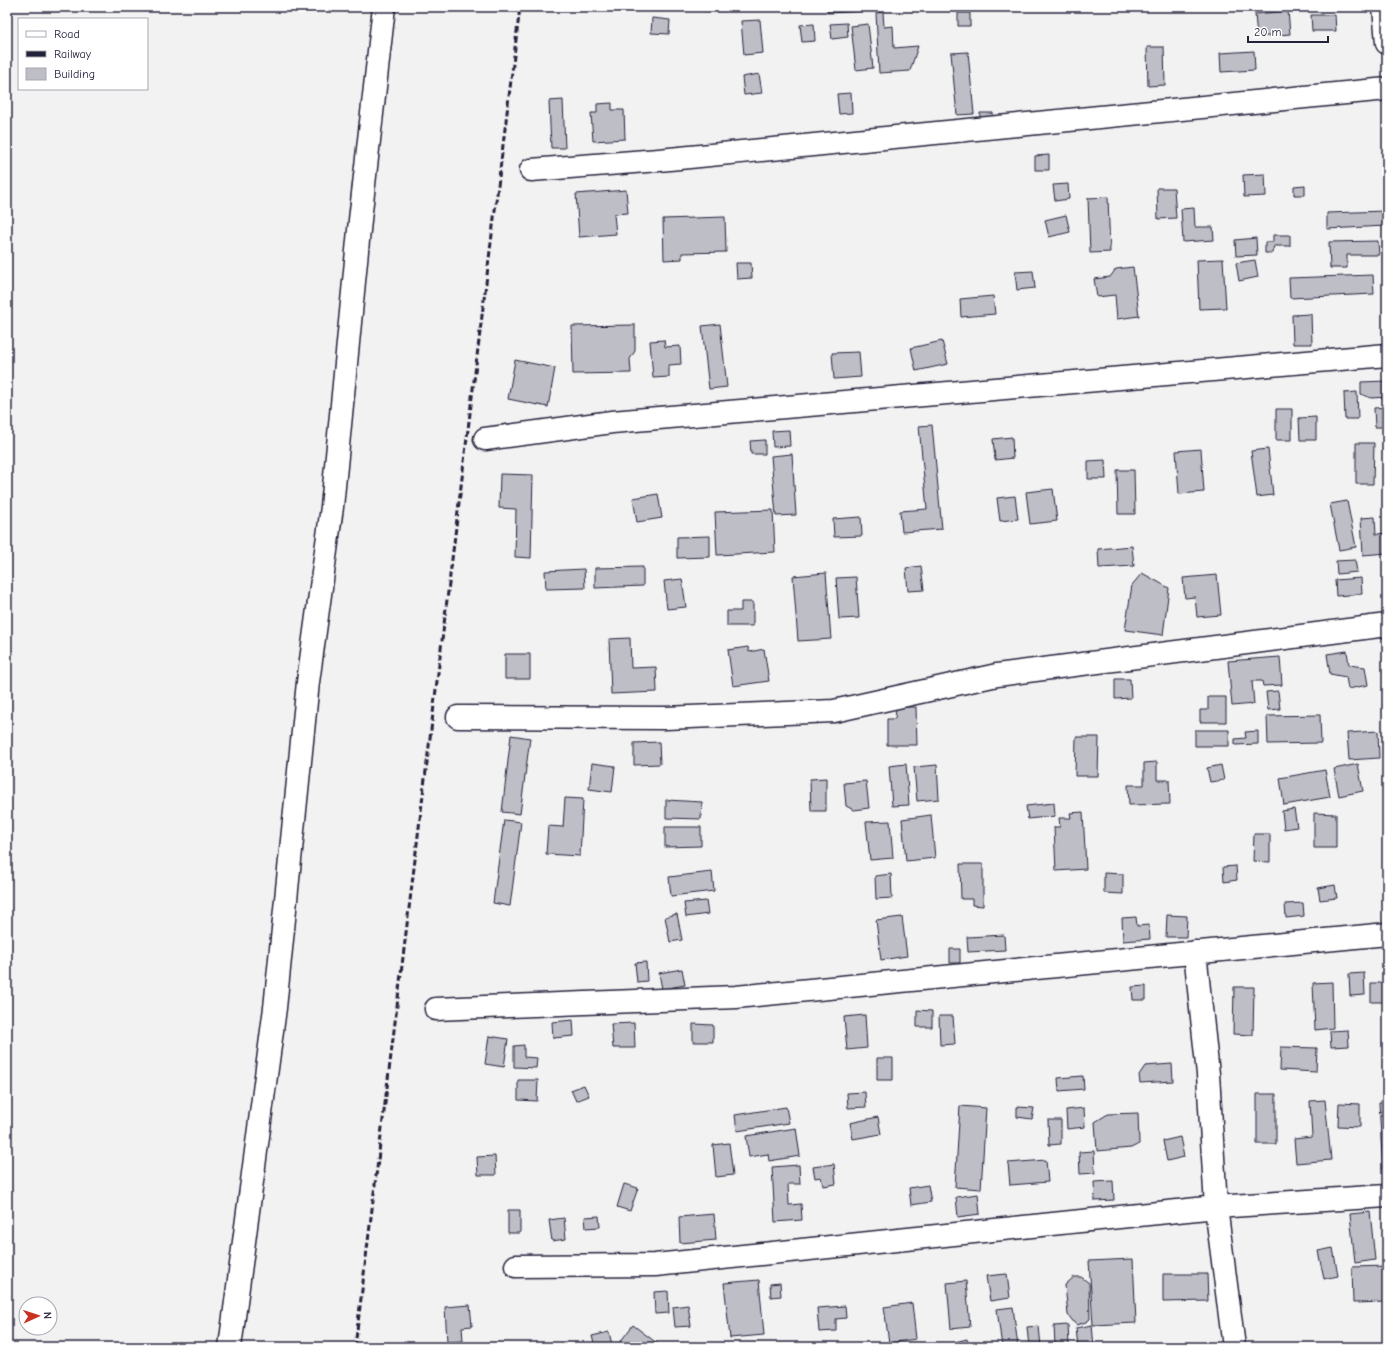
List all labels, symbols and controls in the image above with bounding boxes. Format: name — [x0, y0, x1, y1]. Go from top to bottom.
legend — [18, 18, 148, 90]
scale bar — [1248, 18, 1328, 44]
text: 20 m — [1254, 25, 1282, 39]
text: Road — [54, 27, 80, 41]
text: Railway — [54, 47, 92, 61]
text: Building — [54, 67, 95, 81]
north arrow — [18, 1296, 58, 1336]
text: N — [41, 1312, 54, 1319]

